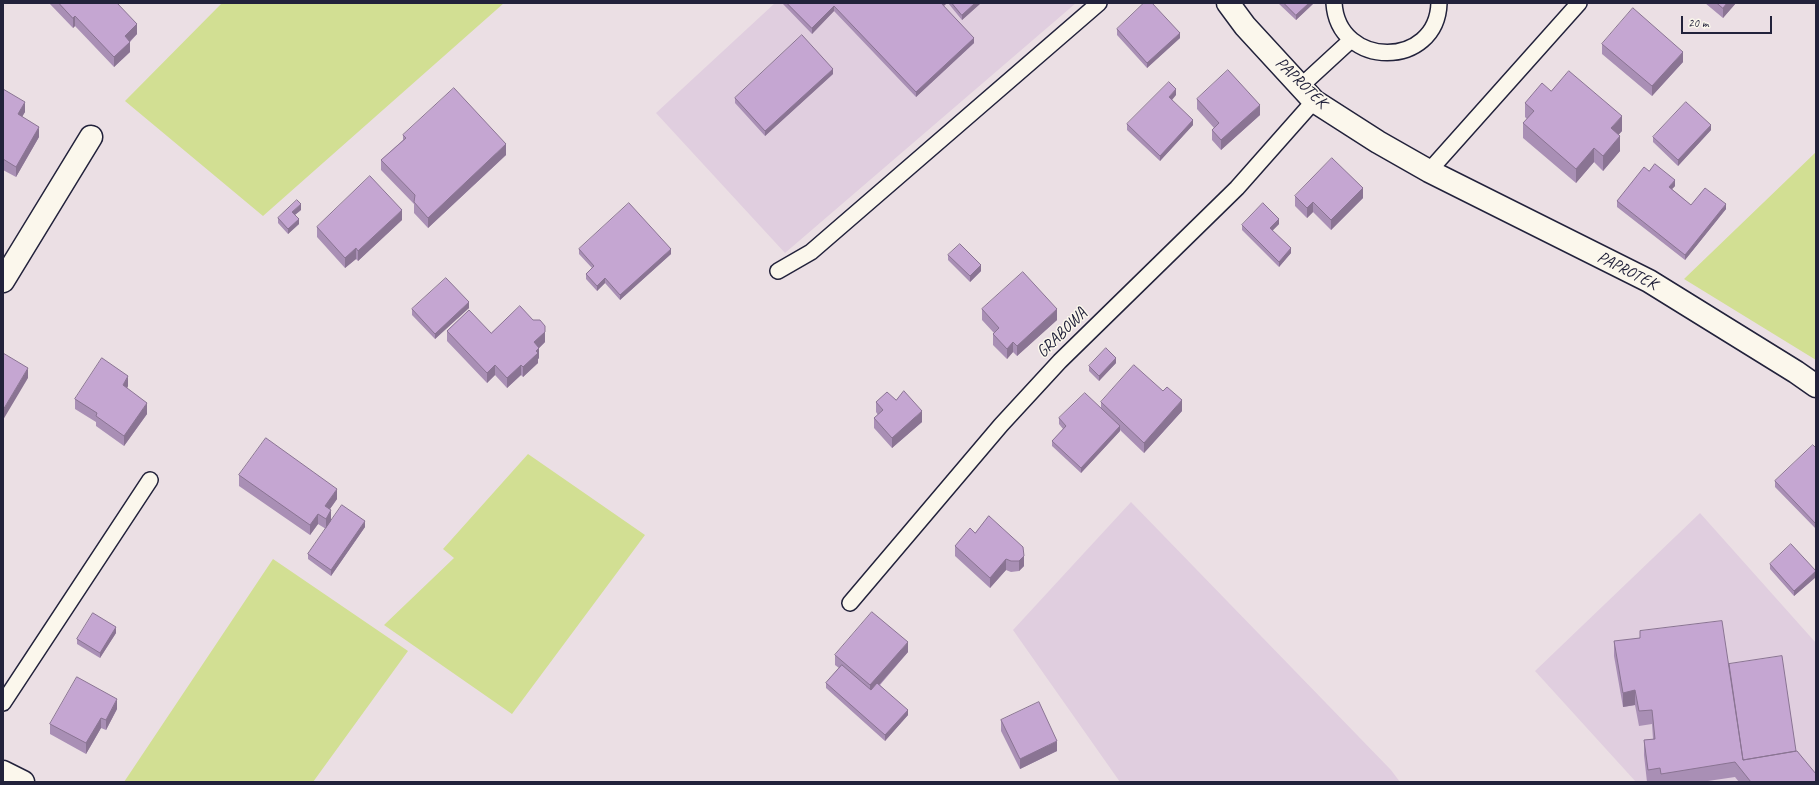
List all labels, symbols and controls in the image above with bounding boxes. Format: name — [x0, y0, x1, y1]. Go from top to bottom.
scale bar — [1683, 8, 1774, 34]
text: 20 m — [1688, 15, 1708, 31]
street label: PAPROTEK — [1271, 53, 1331, 113]
street label: PAPROTEK — [1594, 247, 1660, 295]
street label: GRABOWA — [1033, 304, 1091, 362]

